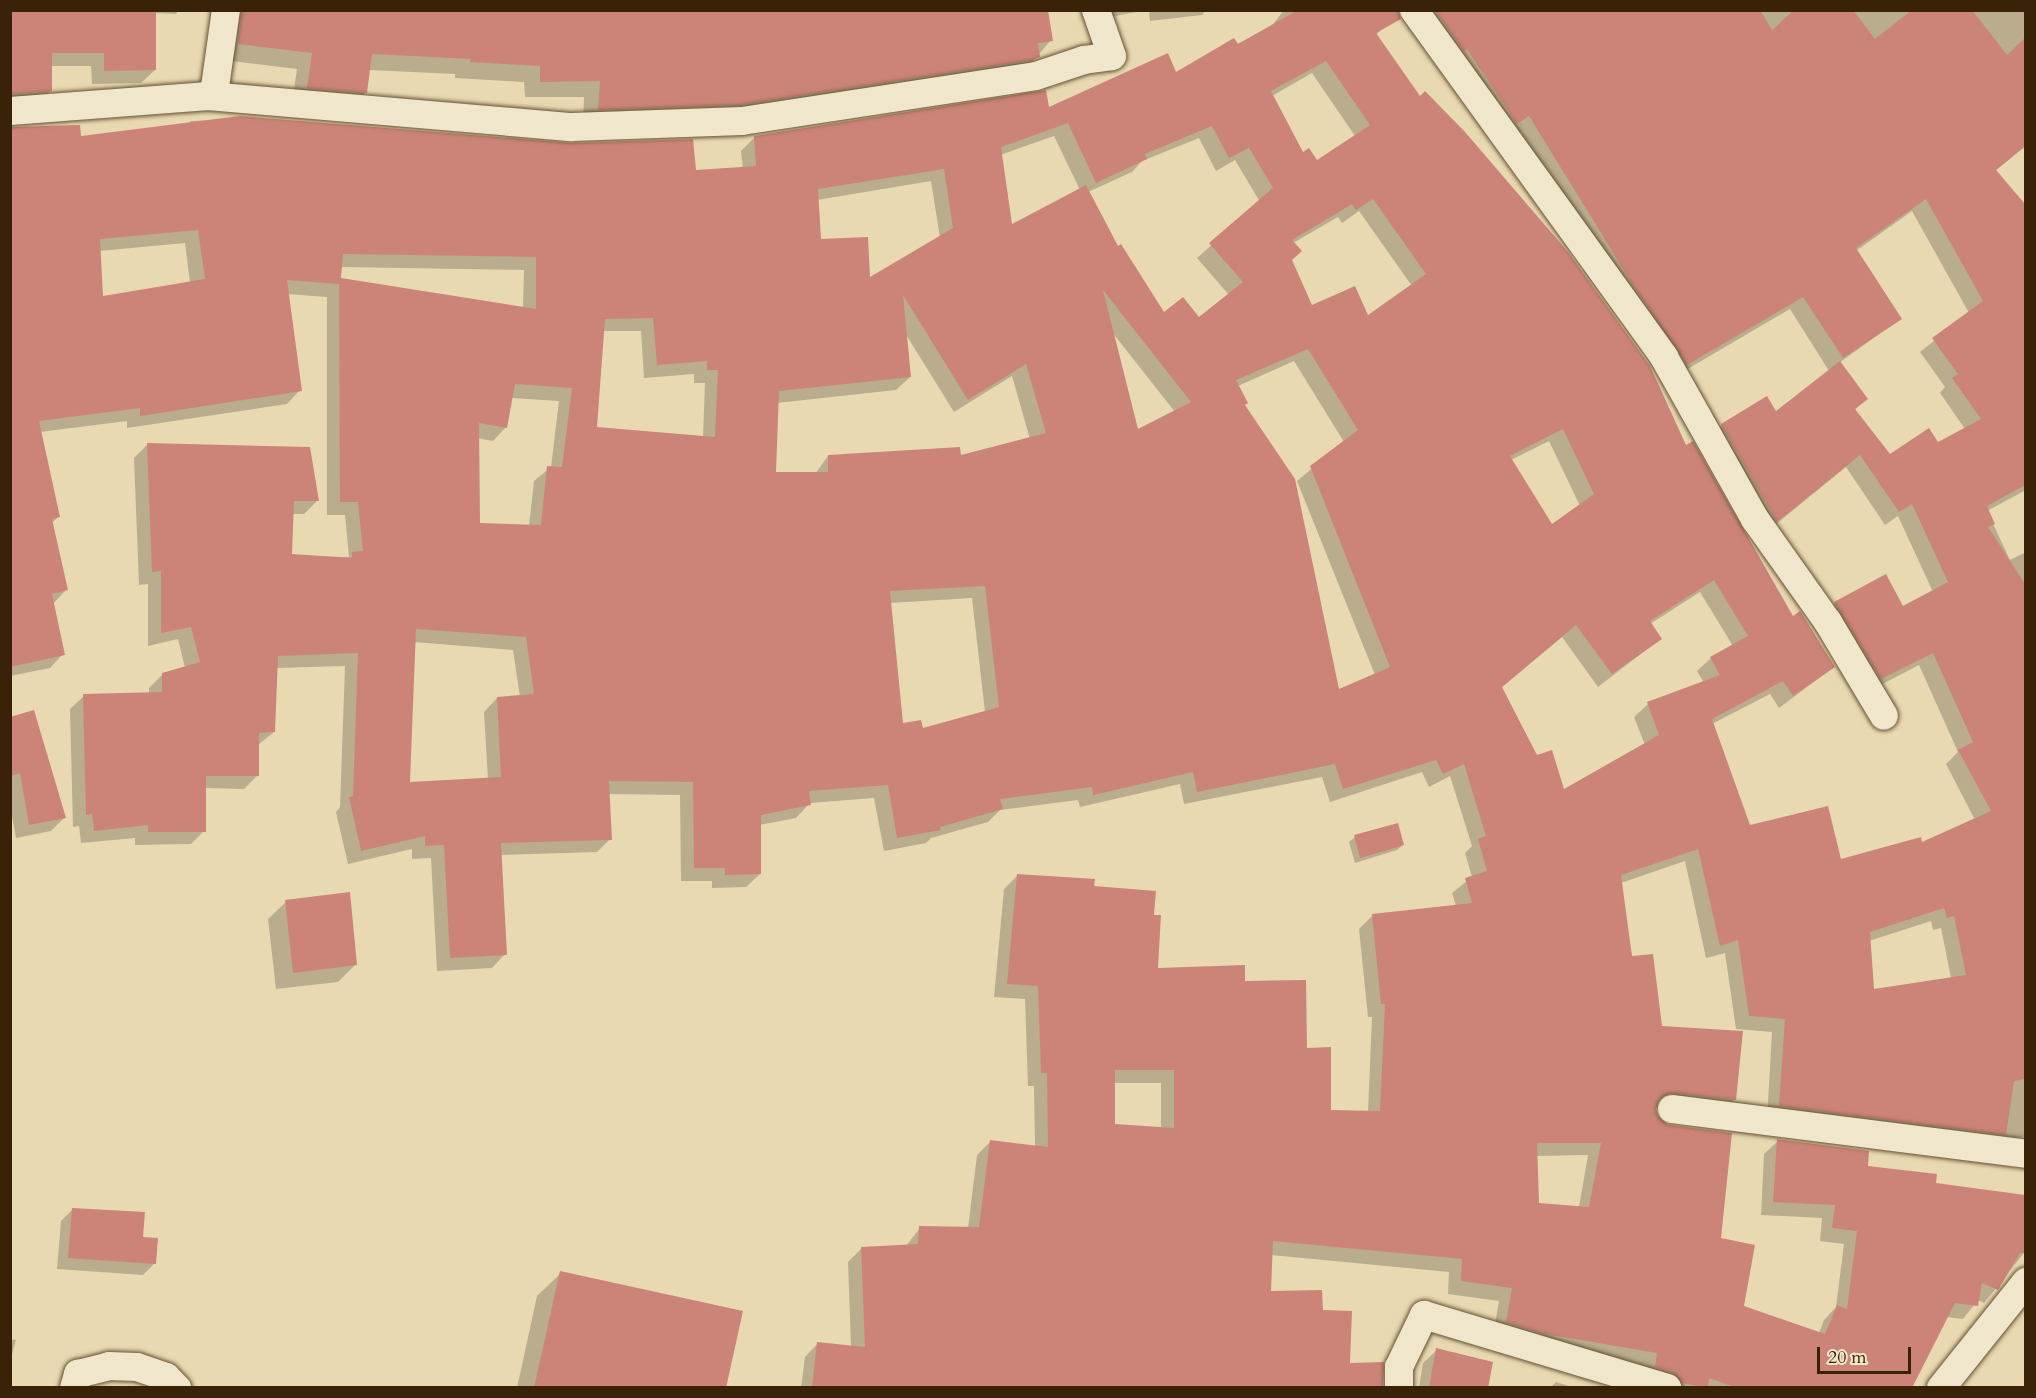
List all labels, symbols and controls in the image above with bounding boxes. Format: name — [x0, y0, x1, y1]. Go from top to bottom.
scale bar — [1820, 1335, 1914, 1373]
text: 20 m — [1828, 1345, 1867, 1370]

